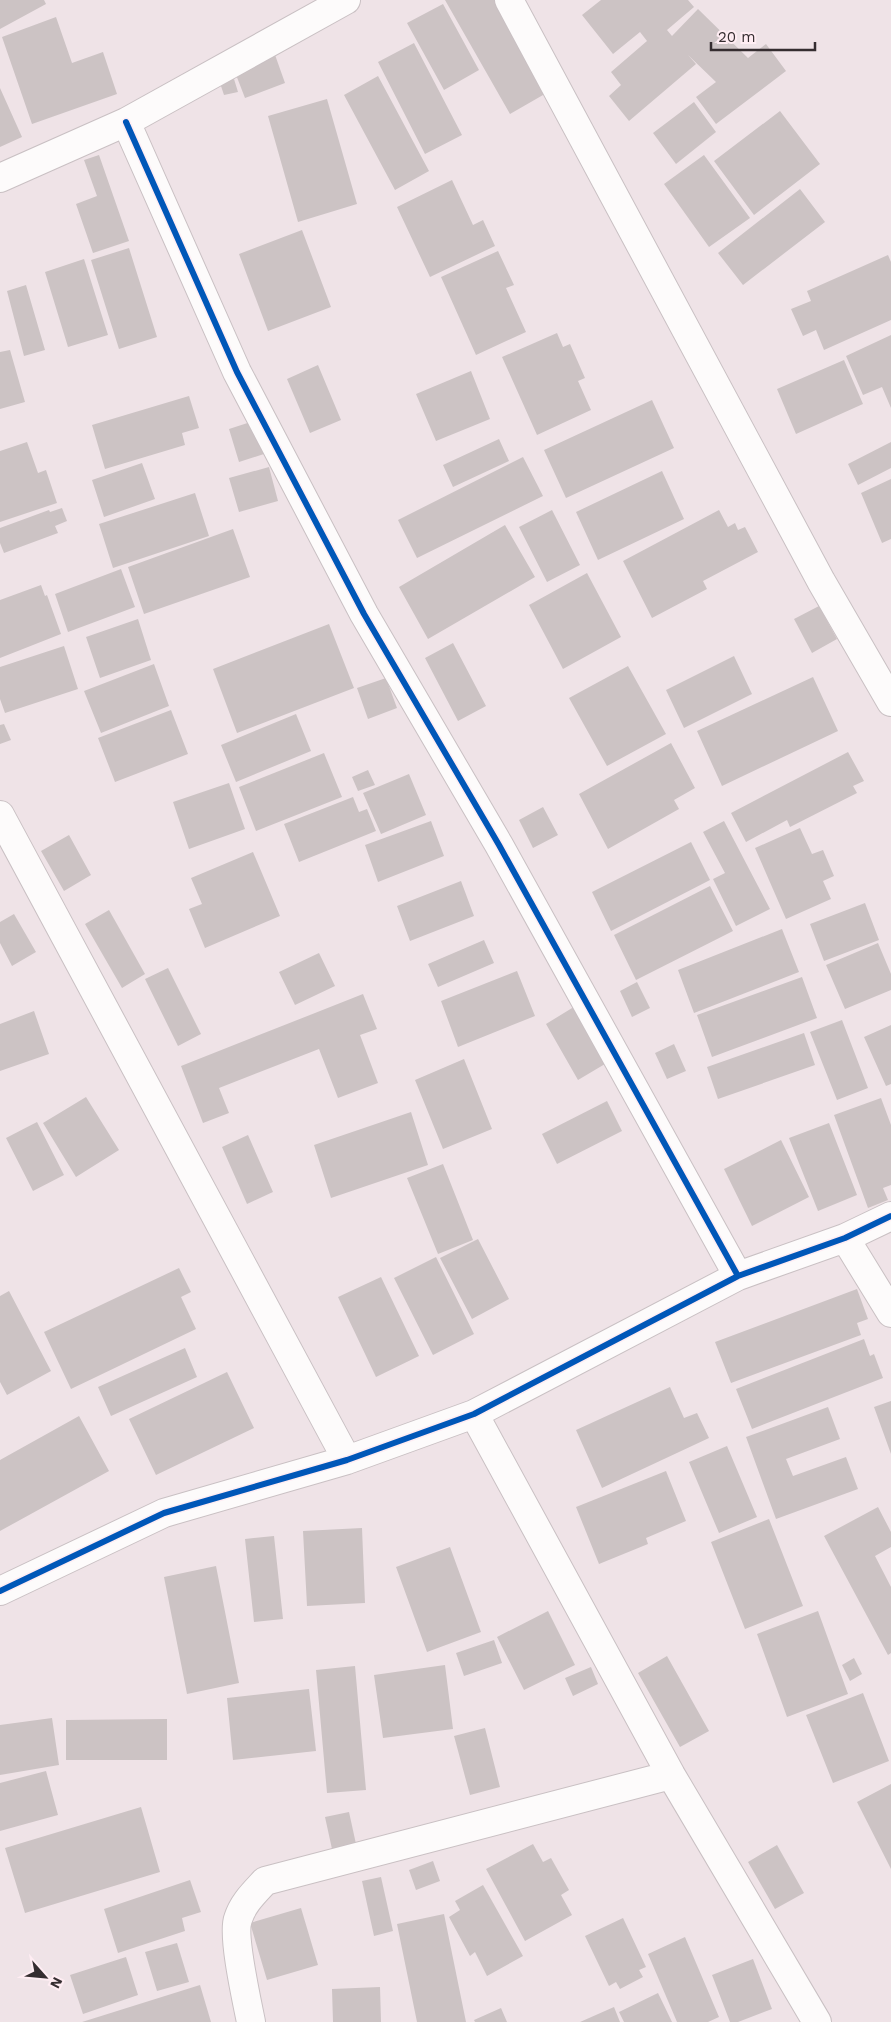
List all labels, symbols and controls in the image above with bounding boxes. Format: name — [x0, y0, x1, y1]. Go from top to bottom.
scale bar — [711, 20, 815, 52]
text: 20 m — [718, 28, 756, 46]
north arrow — [20, 1952, 70, 2002]
text: N — [47, 1975, 66, 1991]

